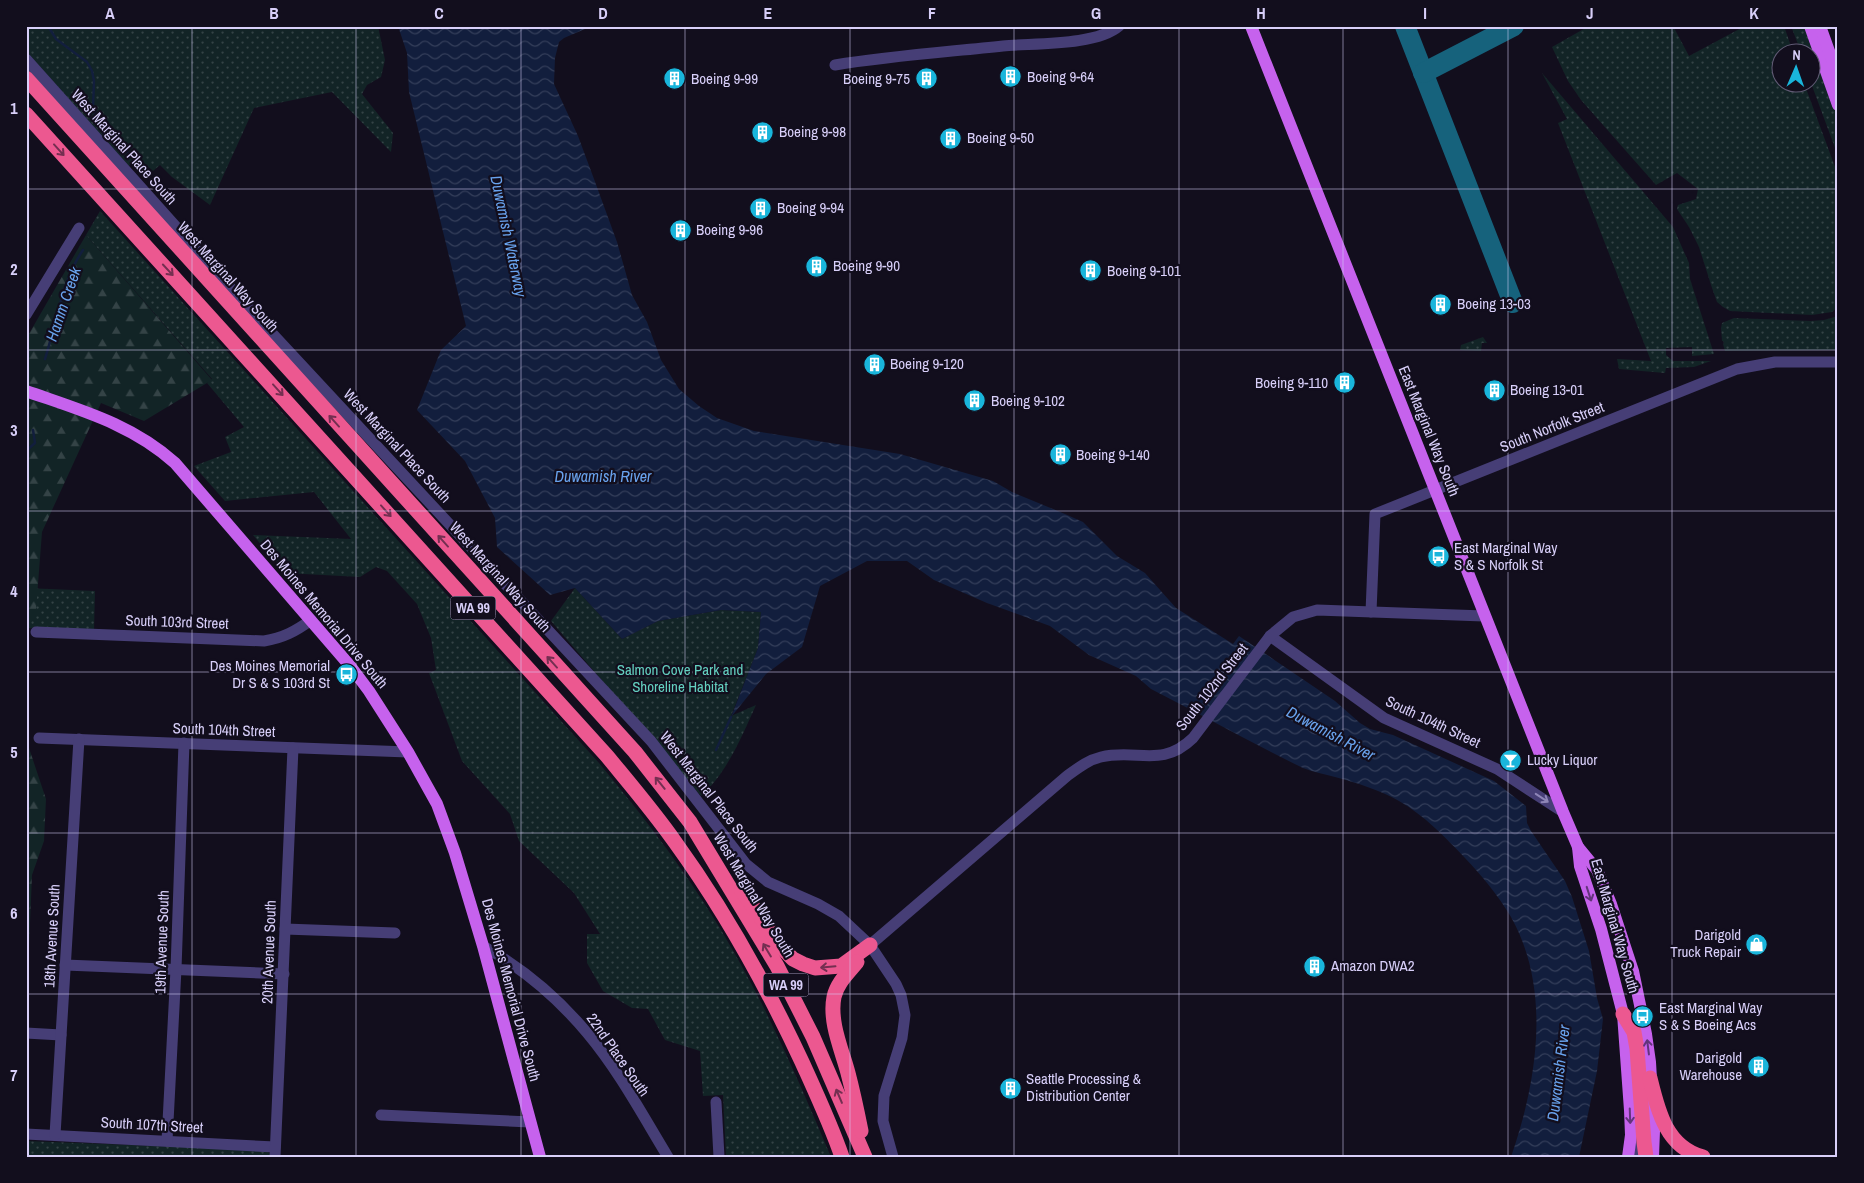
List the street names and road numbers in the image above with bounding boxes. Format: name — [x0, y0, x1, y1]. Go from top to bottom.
street label: West Marginal Place South — [67, 84, 182, 209]
street label: West Marginal Way South — [173, 217, 284, 337]
street label: East Marginal Way South — [1394, 362, 1465, 499]
street label: West Marginal Place South — [339, 384, 456, 507]
street label: South Norfolk Street — [1497, 396, 1608, 457]
street label: West Marginal Way South — [445, 517, 556, 637]
street label: Des Moines Memorial Drive South — [256, 535, 393, 693]
road number: WA 99 — [450, 596, 496, 620]
street label: South 103rd Street — [125, 609, 230, 634]
street label: South 102nd Street — [1171, 638, 1253, 735]
street label: South 104th Street — [1382, 690, 1485, 753]
street label: South 104th Street — [172, 717, 276, 742]
street label: West Marginal Place South — [655, 727, 763, 857]
street label: West Marginal Way South — [709, 828, 800, 961]
street label: East Marginal Way South — [1586, 856, 1645, 996]
street label: 18th Avenue South — [38, 884, 65, 988]
street label: 19th Avenue South — [149, 890, 174, 994]
street label: Des Moines Memorial Drive South — [477, 896, 546, 1084]
street label: 20th Avenue South — [256, 900, 281, 1004]
road number: WA 99 — [764, 974, 808, 996]
street label: 22nd Place South — [582, 1009, 655, 1101]
street label: South 107th Street — [100, 1111, 204, 1138]

